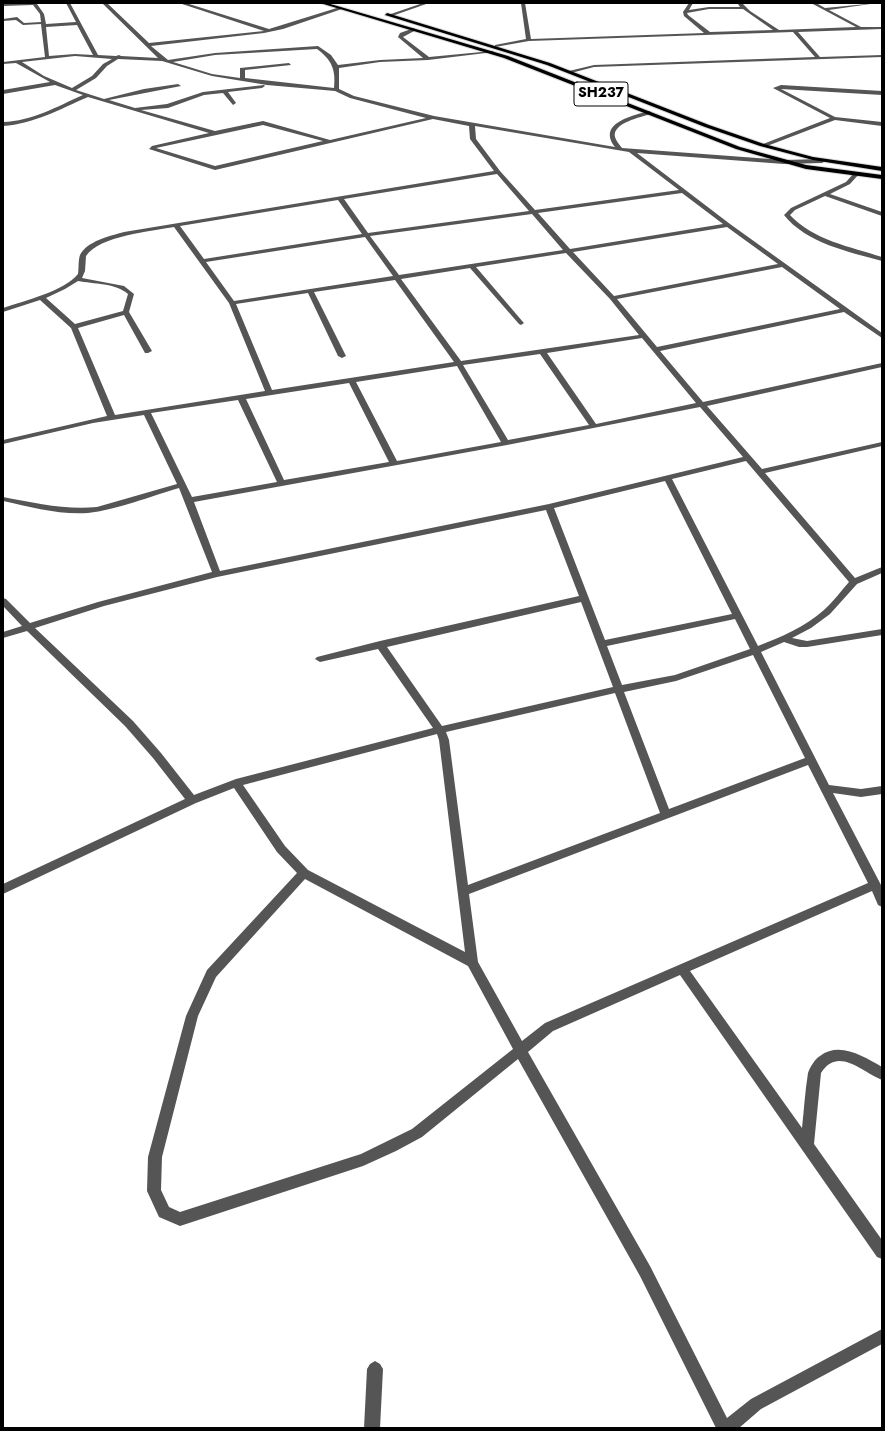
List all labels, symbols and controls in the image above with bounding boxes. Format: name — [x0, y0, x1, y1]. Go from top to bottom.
road number: SH237 — [574, 82, 628, 106]

